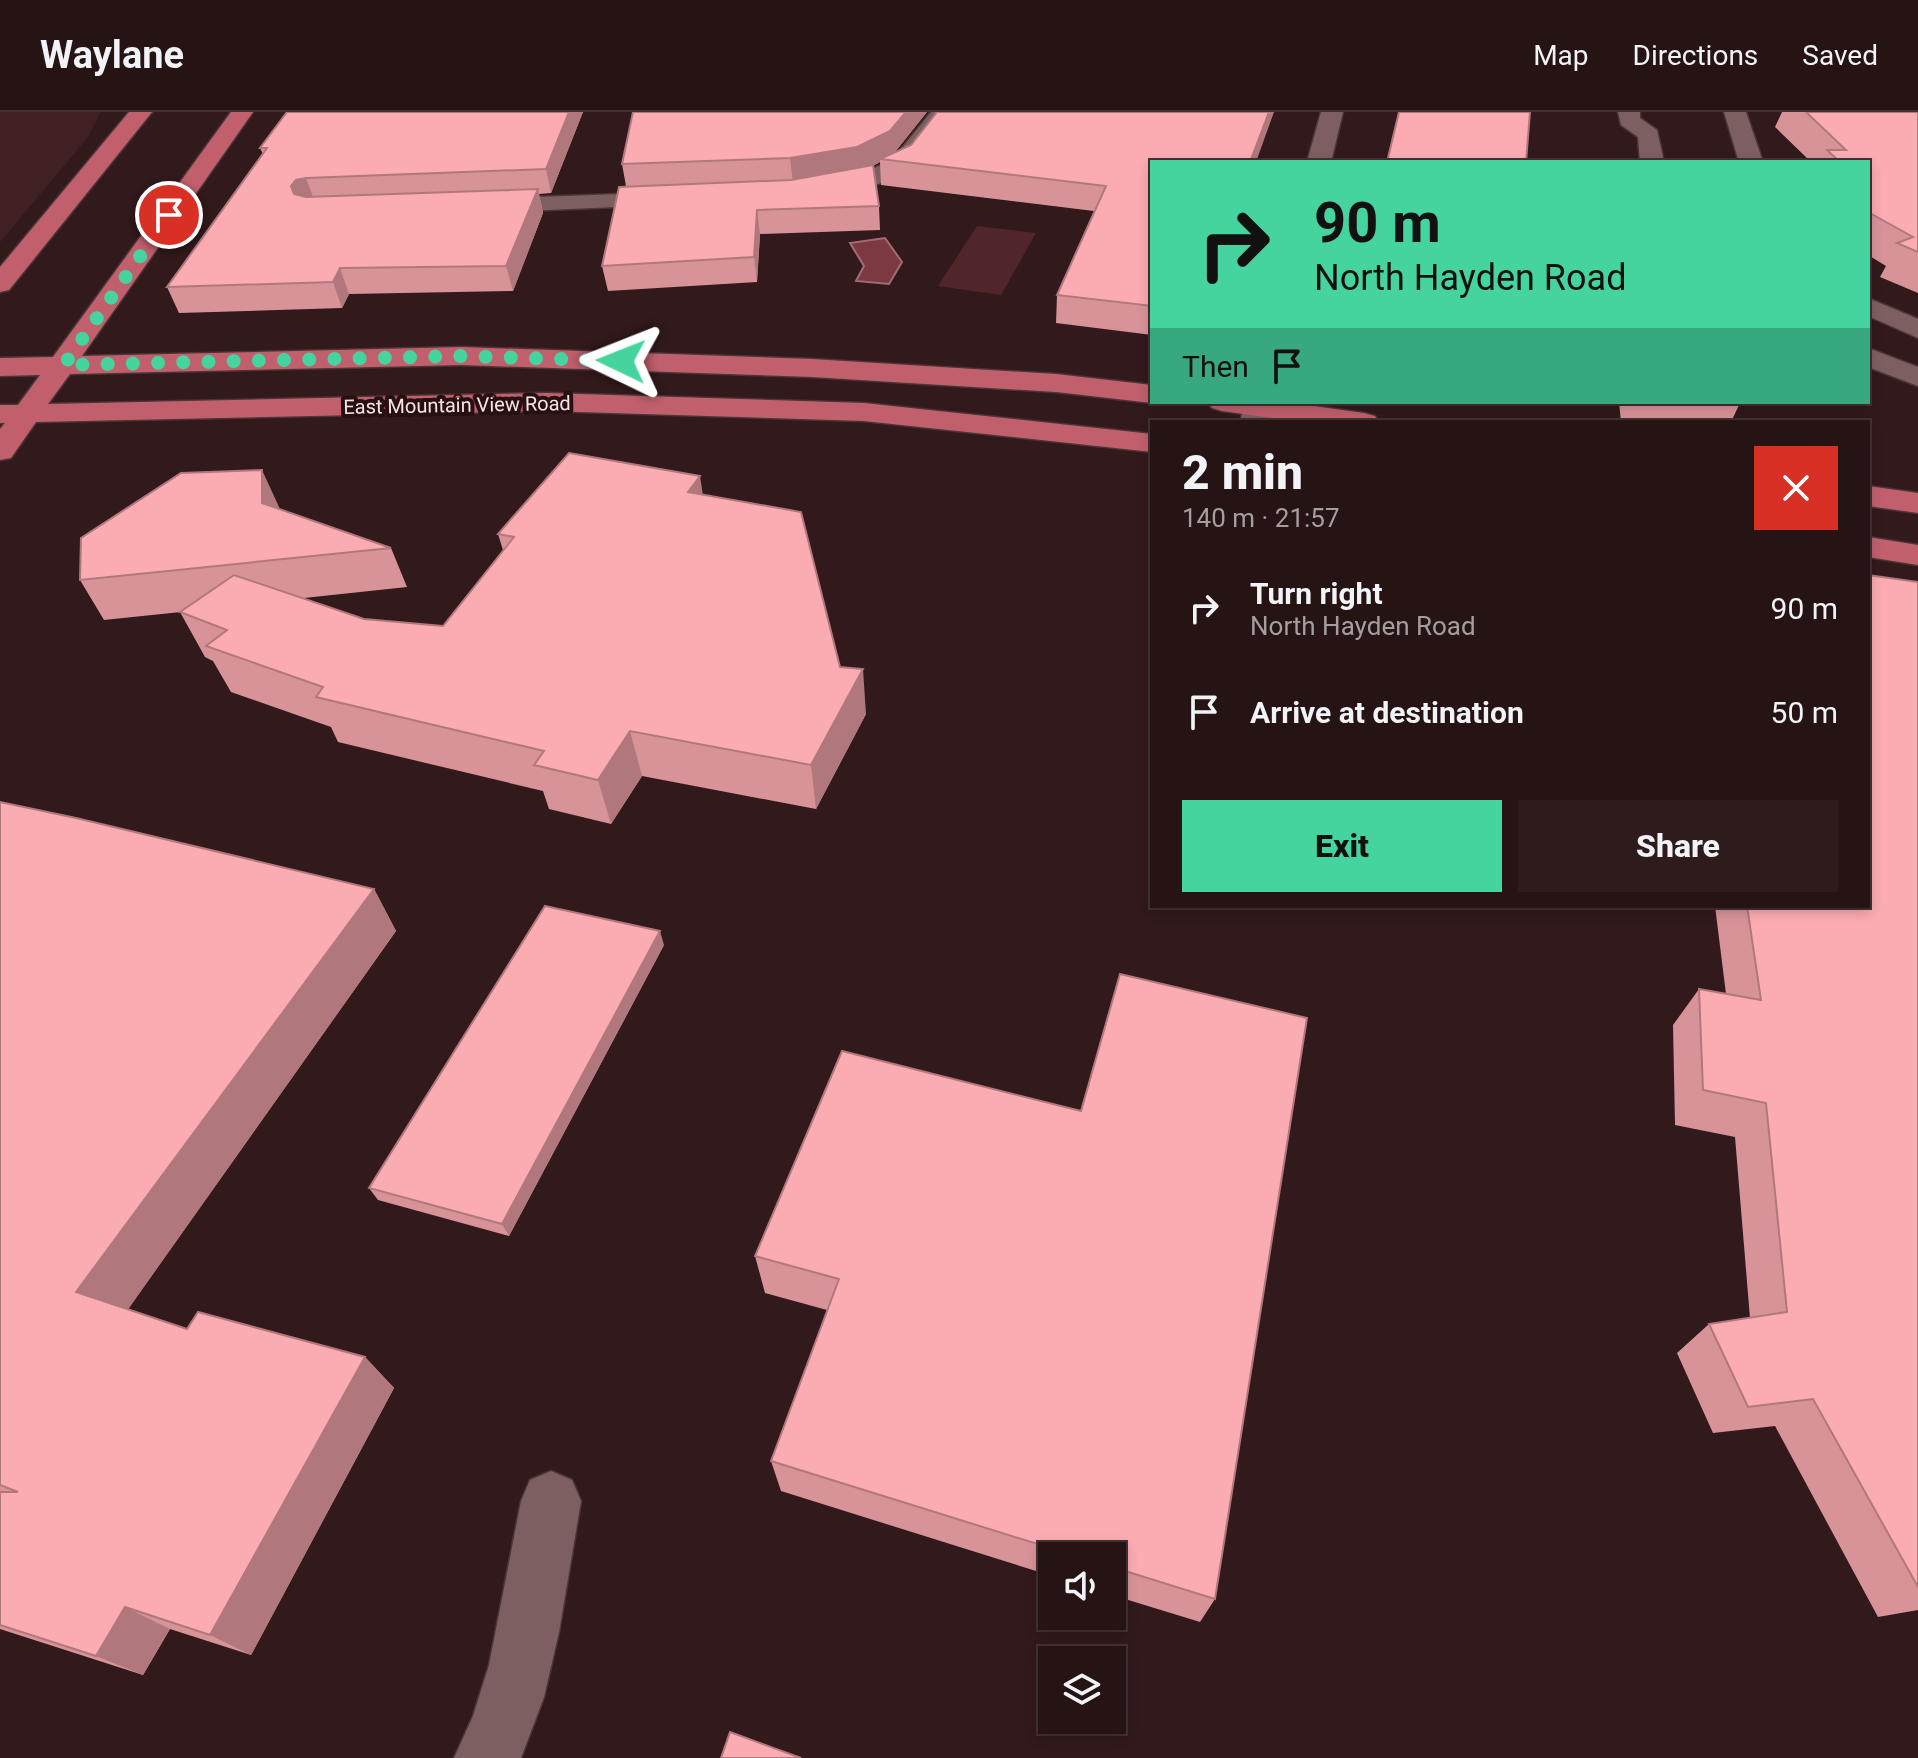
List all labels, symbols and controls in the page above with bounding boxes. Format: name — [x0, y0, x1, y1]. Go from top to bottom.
text: Waylane — [40, 33, 184, 77]
text: Map — [1533, 39, 1589, 72]
text: Directions — [1633, 39, 1758, 72]
text: Saved — [1802, 39, 1878, 72]
pin — [135, 181, 203, 249]
text: 90 m — [1314, 190, 1441, 256]
icon: right — [1182, 192, 1286, 296]
icon: arrive — [147, 193, 191, 237]
text: North Hayden Road — [1314, 257, 1626, 299]
position arrow — [579, 319, 663, 403]
icon: arrive — [1265, 344, 1309, 388]
text: Then — [1182, 349, 1249, 384]
street label: East Mountain View Road — [343, 391, 571, 419]
text: 2 min — [1182, 444, 1303, 501]
button: close — [1754, 446, 1838, 530]
text: 140 m · 21:57 — [1182, 503, 1340, 533]
text: Turn right — [1250, 576, 1383, 611]
icon: right — [1182, 586, 1226, 630]
text: 90 m — [1771, 591, 1838, 626]
text: North Hayden Road — [1250, 611, 1476, 641]
icon: arrive — [1182, 690, 1226, 734]
text: Arrive at destination — [1250, 695, 1524, 730]
text: 50 m — [1771, 695, 1838, 730]
button: Exit — [1182, 800, 1502, 892]
button: Share — [1518, 800, 1838, 892]
map controls — [1038, 1542, 1126, 1734]
button: sound — [1038, 1542, 1126, 1630]
button: layers — [1038, 1646, 1126, 1734]

